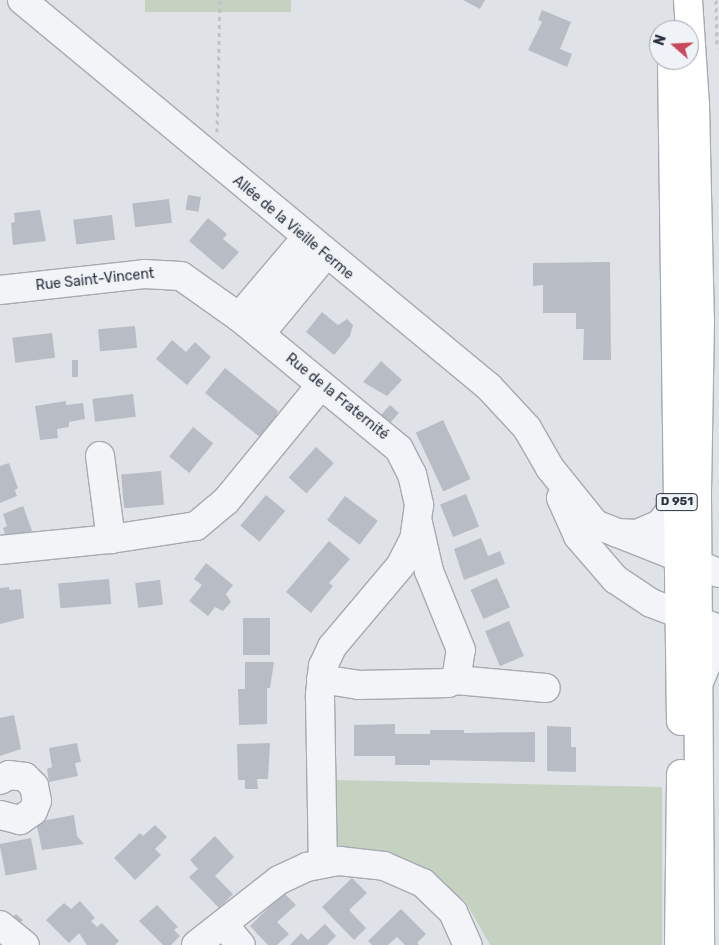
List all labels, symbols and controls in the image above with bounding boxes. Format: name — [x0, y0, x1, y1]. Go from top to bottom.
north arrow — [649, 20, 699, 70]
text: N — [651, 33, 670, 48]
street label: Allée de la Vieille Ferme — [229, 172, 357, 284]
street label: Rue Saint-Vincent — [35, 265, 155, 295]
street label: Rue de la Fraternité — [282, 350, 392, 444]
road number: D 951 — [656, 492, 698, 512]

